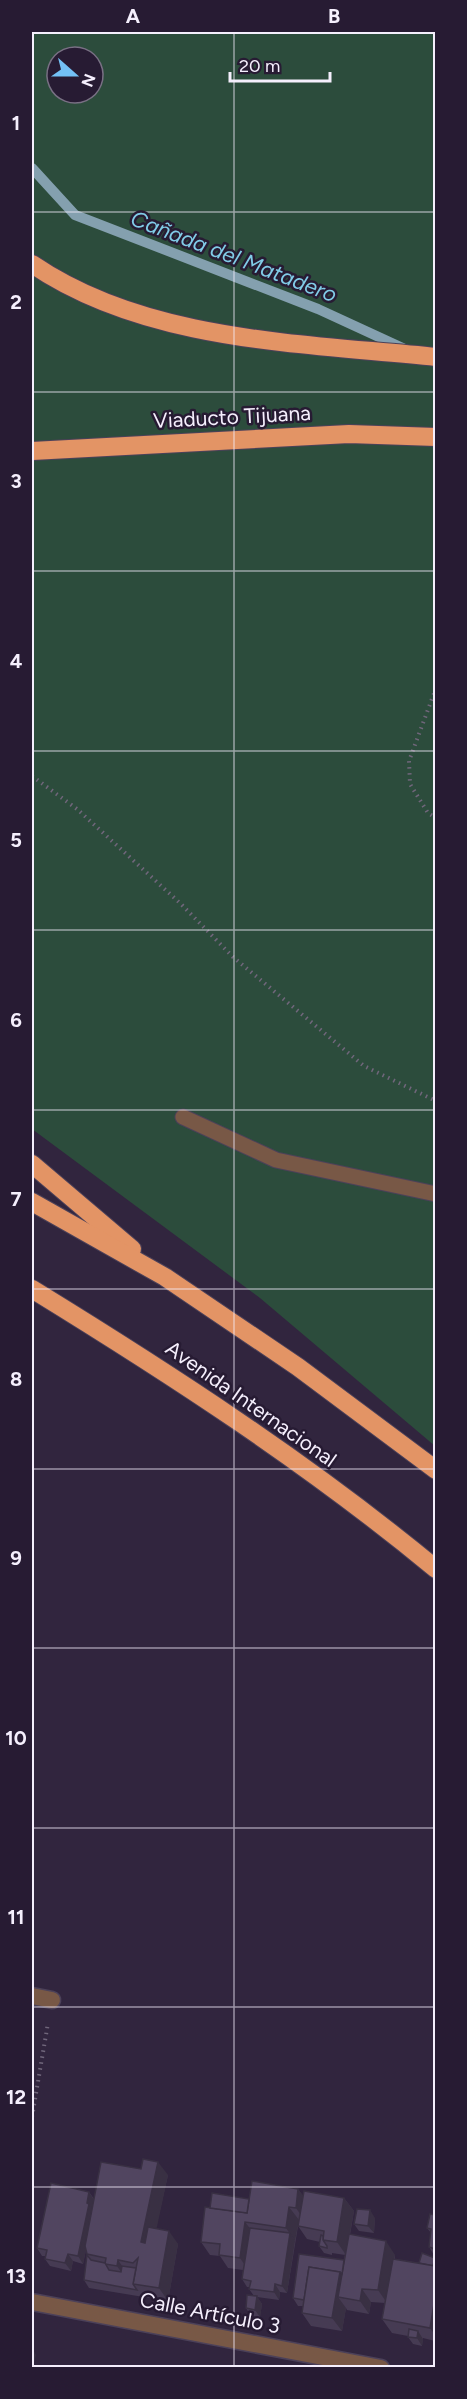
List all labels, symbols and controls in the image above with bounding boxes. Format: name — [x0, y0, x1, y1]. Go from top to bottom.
text: A — [126, 4, 141, 28]
text: B — [328, 4, 340, 28]
north arrow — [45, 45, 105, 105]
scale bar — [230, 45, 330, 83]
text: 20 m — [239, 55, 280, 77]
text: N — [77, 71, 100, 89]
text: 1 — [12, 111, 20, 135]
water label: Cañada del Matadero — [127, 205, 341, 308]
text: 2 — [10, 290, 22, 314]
street label: Viaducto Tijuana — [153, 400, 311, 433]
text: 3 — [10, 469, 22, 493]
text: 4 — [10, 649, 23, 673]
text: 5 — [10, 828, 22, 852]
text: 6 — [10, 1008, 22, 1032]
text: 7 — [10, 1187, 22, 1211]
street label: Avenida Internacional — [161, 1335, 341, 1472]
text: 8 — [10, 1367, 22, 1391]
text: 9 — [10, 1546, 22, 1570]
text: 10 — [5, 1726, 27, 1750]
text: 11 — [8, 1905, 24, 1929]
text: 12 — [6, 2085, 26, 2109]
text: 13 — [6, 2264, 26, 2288]
street label: Calle Artículo 3 — [138, 2287, 282, 2338]

